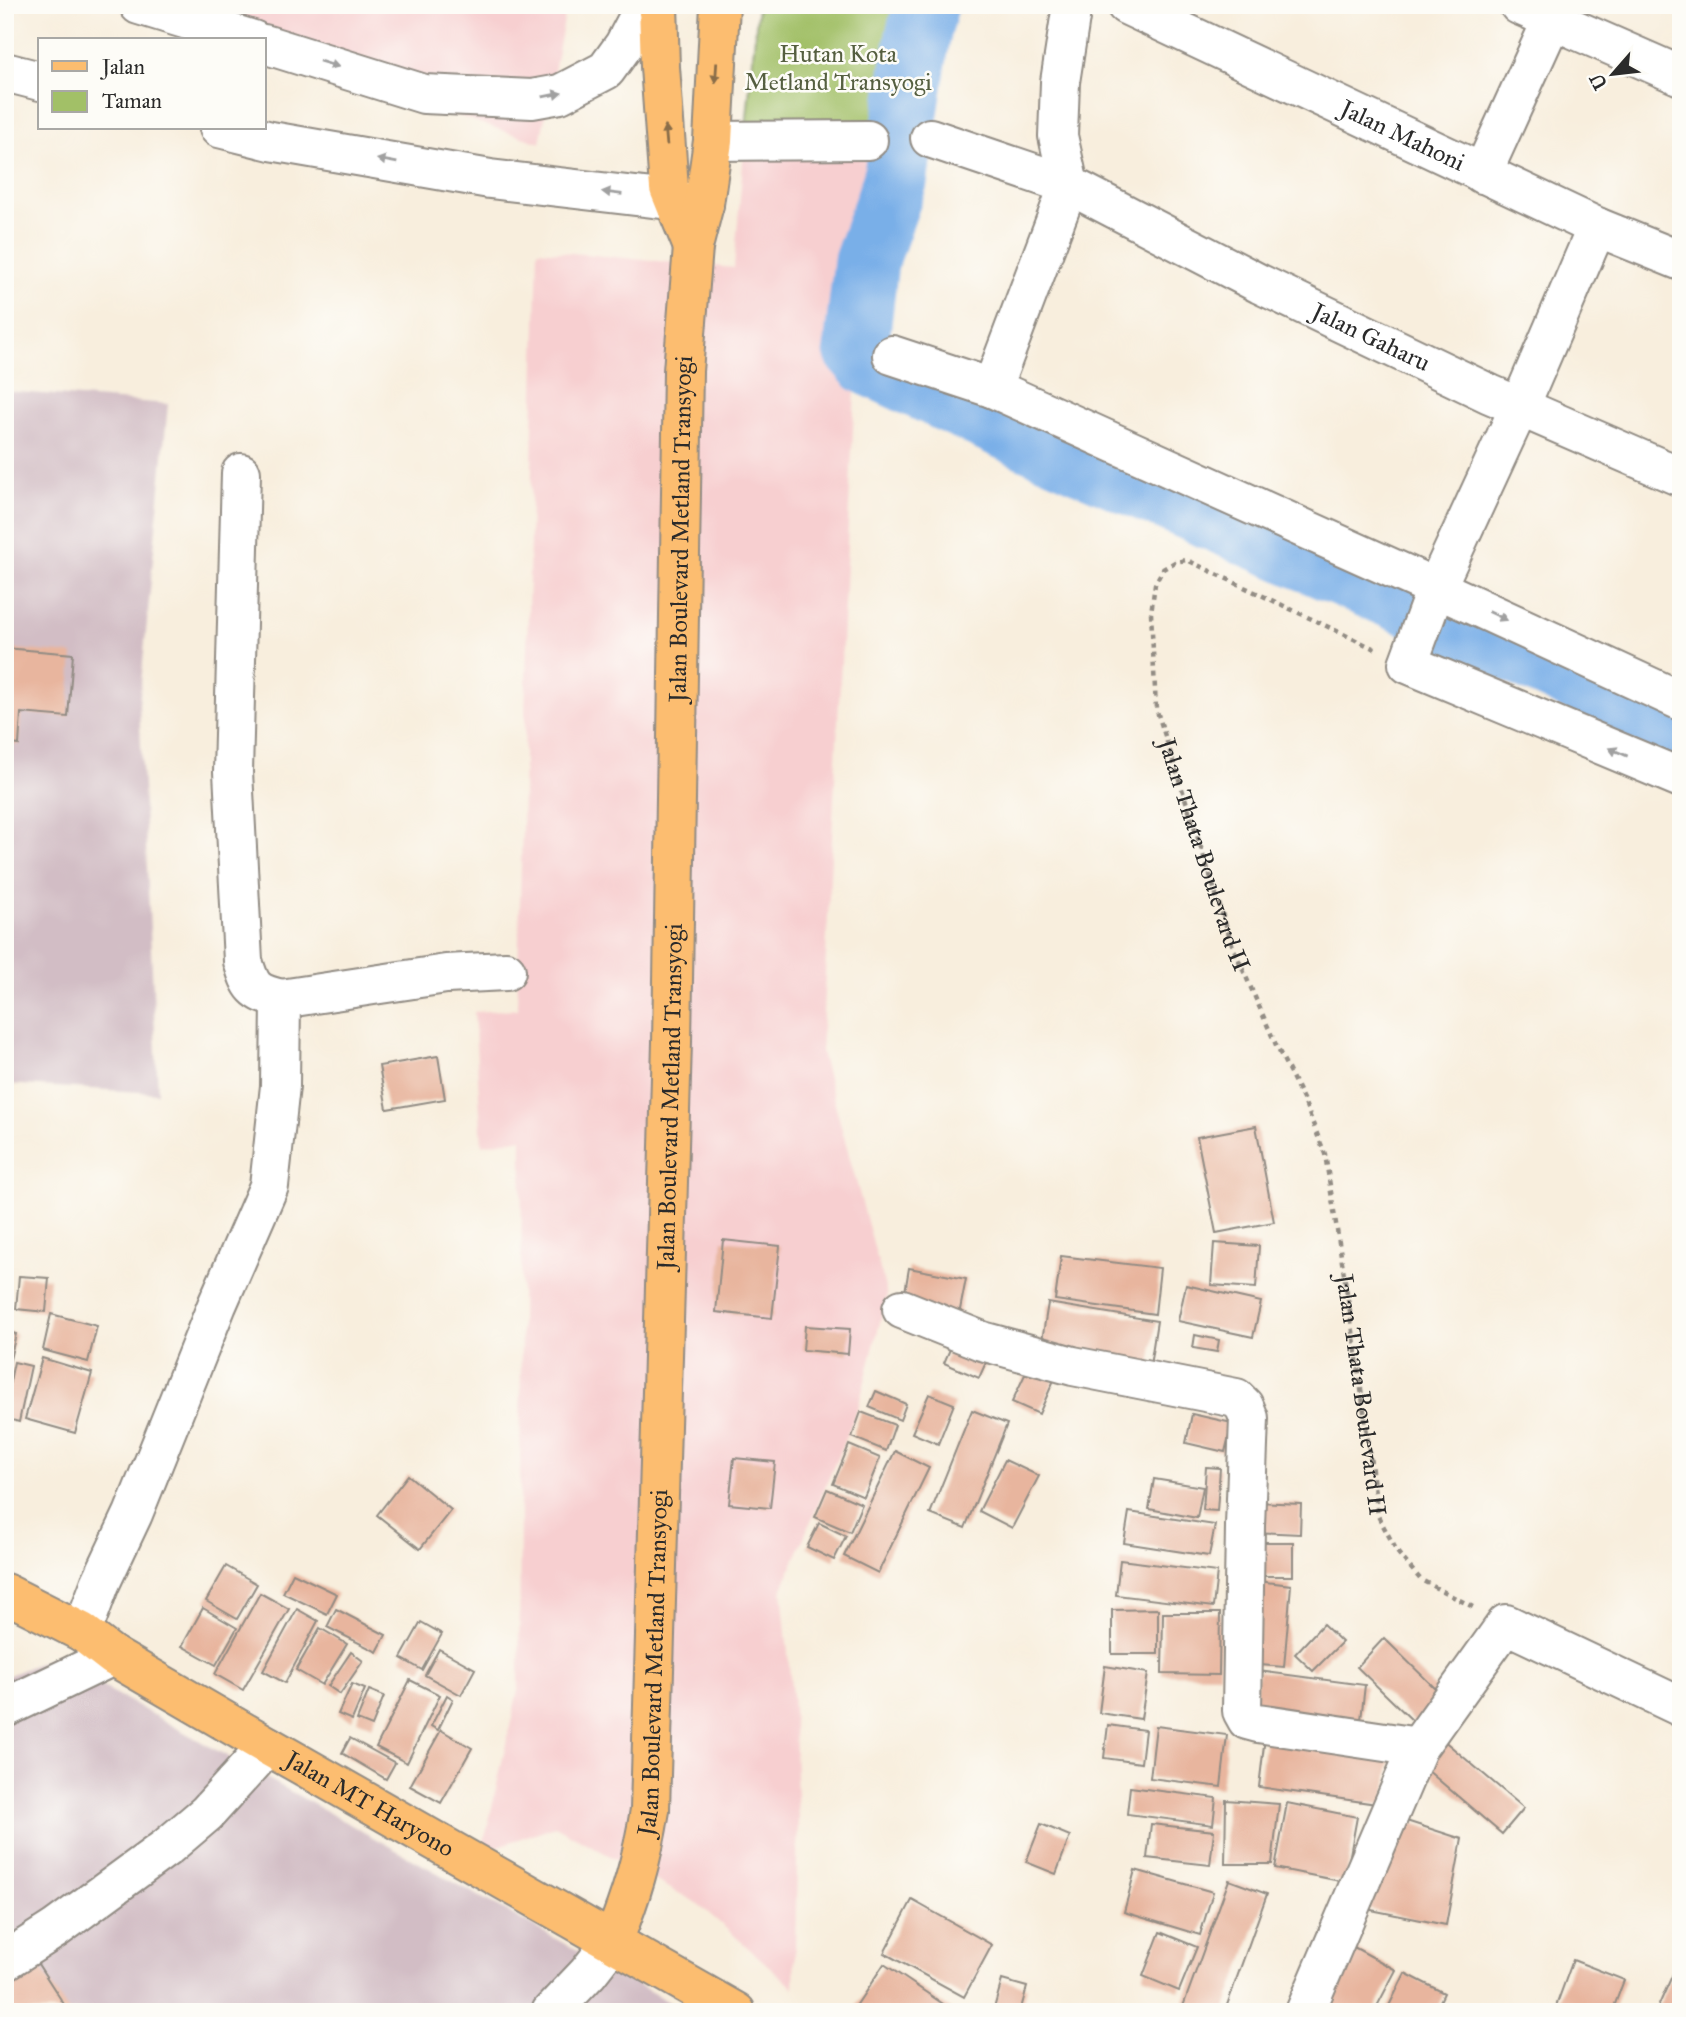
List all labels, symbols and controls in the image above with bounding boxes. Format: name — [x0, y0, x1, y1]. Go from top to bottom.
legend — [38, 38, 266, 130]
north arrow — [1578, 38, 1648, 108]
park label: Hutan Kota Metland Transyogi — [744, 39, 932, 97]
text: Jalan — [100, 54, 145, 80]
one-way arrow — [319, 60, 340, 70]
one-way arrow — [710, 63, 721, 85]
text: U — [1584, 69, 1612, 94]
text: Taman — [102, 88, 162, 114]
one-way arrow — [541, 89, 563, 100]
street label: Jalan Mahoni — [1333, 92, 1470, 178]
one-way arrow — [660, 124, 671, 146]
one-way arrow — [376, 155, 398, 166]
one-way arrow — [601, 188, 623, 199]
street label: Jalan Gaharu — [1305, 295, 1435, 378]
street label: Jalan Boulevard Metland Transyogi — [663, 354, 699, 705]
one-way arrow — [1488, 610, 1508, 622]
street label: Jalan Thata Boulevard II — [1151, 732, 1257, 976]
one-way arrow — [1607, 746, 1628, 757]
street label: Jalan Boulevard Metland Transyogi — [650, 923, 689, 1274]
street label: Jalan Thata Boulevard II — [1329, 1269, 1393, 1518]
street label: Jalan Boulevard Metland Transyogi — [630, 1488, 674, 1841]
street label: Jalan MT Haryono — [278, 1743, 459, 1864]

